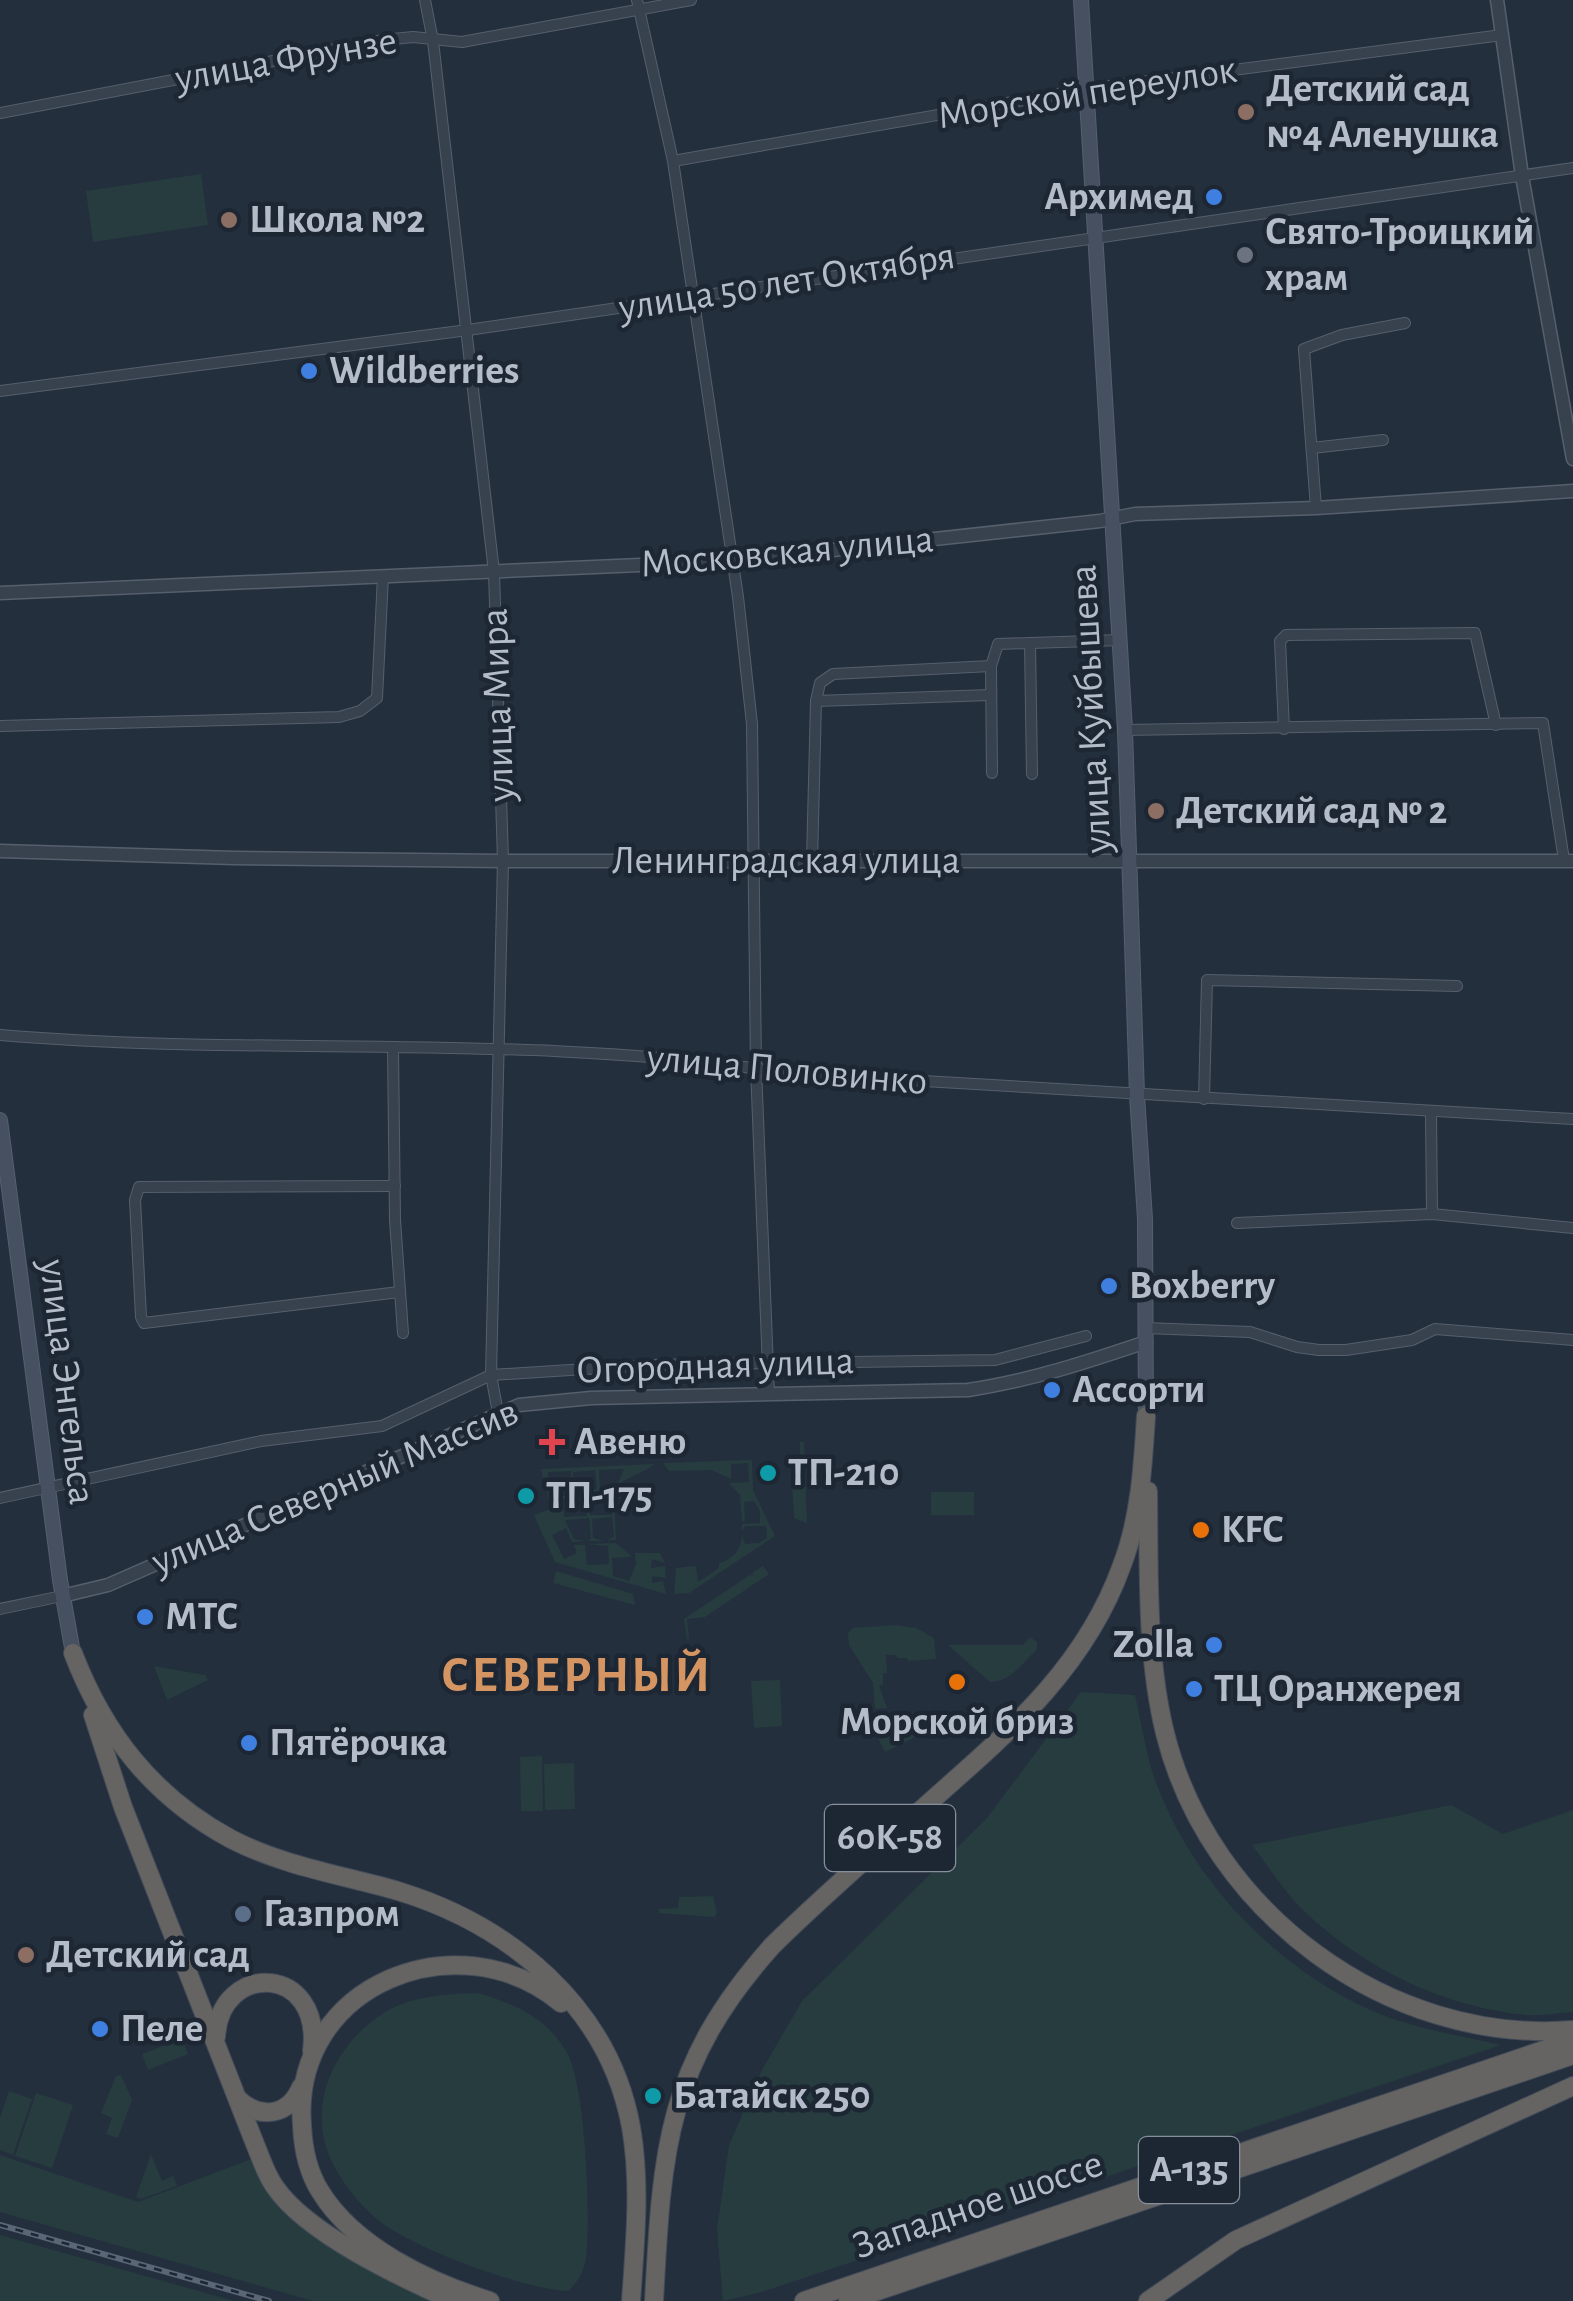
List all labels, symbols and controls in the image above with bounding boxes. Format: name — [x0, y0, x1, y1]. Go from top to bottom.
street label: улица Фрунзе — [171, 21, 400, 99]
street label: Морской переулок — [935, 50, 1239, 136]
place label: Детский сад №4 Аленушка — [1266, 69, 1499, 155]
marker: Детский сад №4 Аленушка — [1235, 101, 1257, 123]
place label: Архимед — [1044, 177, 1194, 217]
marker: Архимед — [1203, 186, 1225, 208]
place label: Школа №2 — [249, 200, 425, 240]
marker: Школа №2 — [218, 209, 240, 231]
place label: Свято-Троицкий храм — [1265, 212, 1534, 298]
street label: улица 50 лет Октября — [615, 236, 958, 328]
marker: Свято-Троицкий храм — [1234, 244, 1256, 266]
place label: Wildberries — [329, 351, 519, 391]
marker: Wildberries — [298, 360, 320, 382]
street label: Московская улица — [639, 519, 935, 585]
street label: улица Куйбышева — [1063, 564, 1119, 855]
street label: улица Мира — [475, 607, 521, 804]
place label: Детский сад № 2 — [1176, 791, 1447, 831]
marker: Детский сад № 2 — [1145, 800, 1167, 822]
street label: Ленинградская улица — [612, 841, 960, 881]
street label: улица Половинко — [644, 1038, 929, 1102]
street label: улица Энгельса — [32, 1256, 102, 1507]
place label: Boxberry — [1129, 1266, 1275, 1306]
marker: Boxberry — [1098, 1275, 1120, 1297]
street label: Огородная улица — [575, 1341, 855, 1391]
place label: Ассорти — [1072, 1370, 1206, 1410]
marker: Ассорти — [1041, 1379, 1063, 1401]
street label: улица Северный Массив — [145, 1392, 524, 1583]
place label: Авеню — [574, 1422, 686, 1462]
marker: Авеню — [539, 1429, 565, 1455]
place label: ТП-210 — [788, 1453, 900, 1493]
marker: ТП-210 — [757, 1462, 779, 1484]
place label: ТП-175 — [546, 1476, 652, 1516]
marker: ТП-175 — [515, 1485, 537, 1507]
place label: KFC — [1221, 1510, 1284, 1550]
marker: KFC — [1190, 1519, 1212, 1541]
place label: МТС — [165, 1597, 238, 1637]
marker: МТС — [134, 1606, 156, 1628]
place label: Zolla — [1113, 1625, 1194, 1665]
marker: Zolla — [1203, 1634, 1225, 1656]
district label: СЕВЕРНЫЙ — [441, 1648, 713, 1701]
place label: ТЦ Оранжерея — [1214, 1669, 1462, 1709]
marker: Морской бриз — [946, 1671, 968, 1693]
marker: ТЦ Оранжерея — [1183, 1678, 1205, 1700]
place label: Морской бриз — [840, 1702, 1074, 1742]
place label: Пятёрочка — [269, 1723, 447, 1763]
marker: Пятёрочка — [238, 1732, 260, 1754]
road number: 60К-58 — [825, 1805, 955, 1871]
place label: Газпром — [263, 1894, 400, 1934]
marker: Газпром — [232, 1903, 254, 1925]
place label: Детский сад — [46, 1935, 250, 1975]
marker: Детский сад — [15, 1944, 37, 1966]
place label: Пеле — [120, 2009, 204, 2049]
marker: Пеле — [89, 2018, 111, 2040]
place label: Батайск 250 — [673, 2076, 871, 2116]
marker: Батайск 250 — [642, 2085, 664, 2107]
road number: А-135 — [1139, 2137, 1239, 2203]
street label: Западное шоссе — [848, 2144, 1108, 2266]

